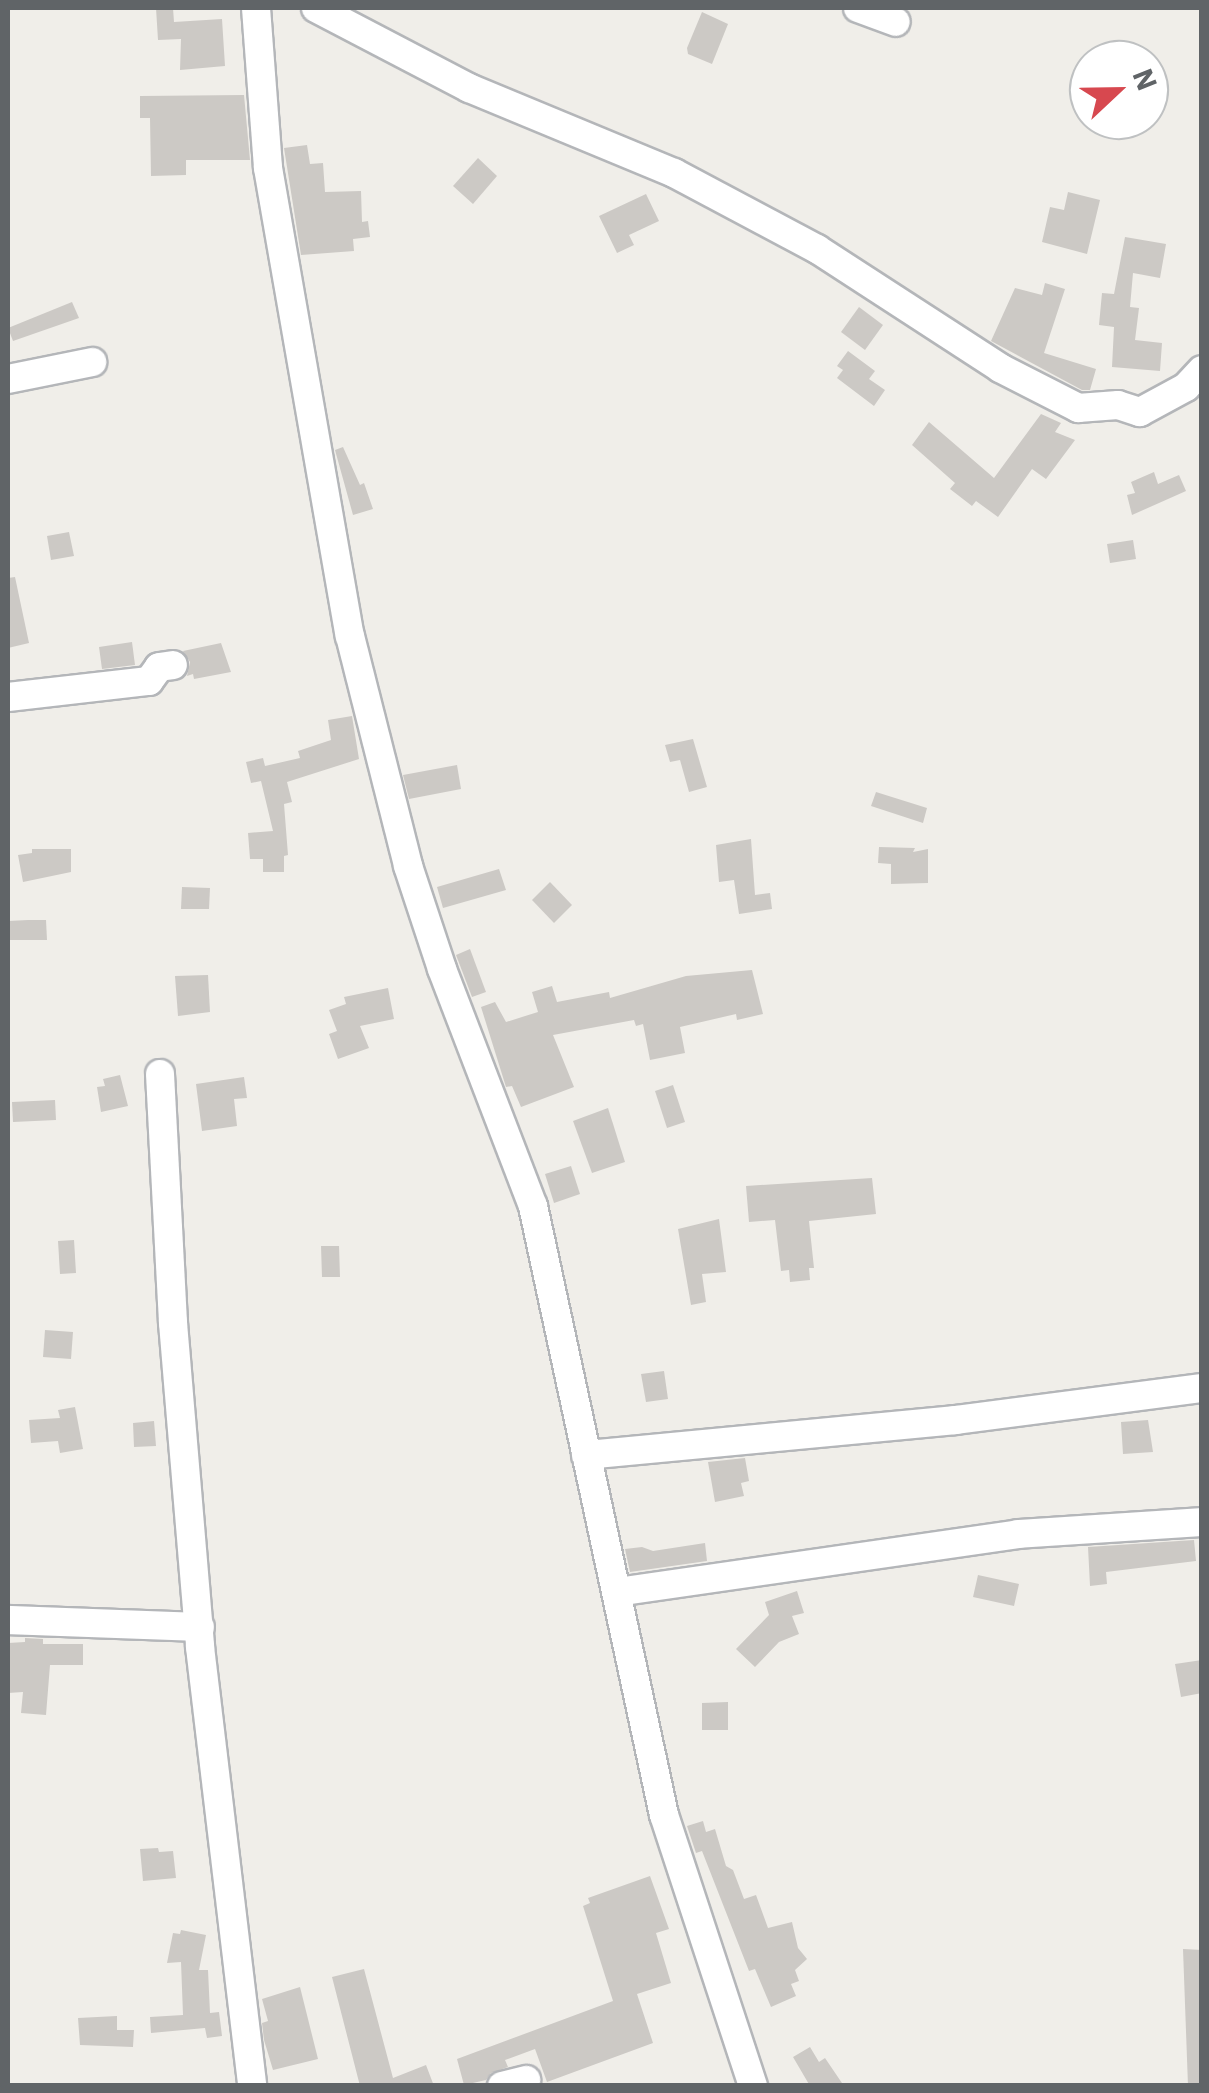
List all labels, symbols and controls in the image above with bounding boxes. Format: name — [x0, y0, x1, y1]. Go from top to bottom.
north arrow — [1069, 40, 1169, 140]
text: N — [1124, 63, 1166, 96]

